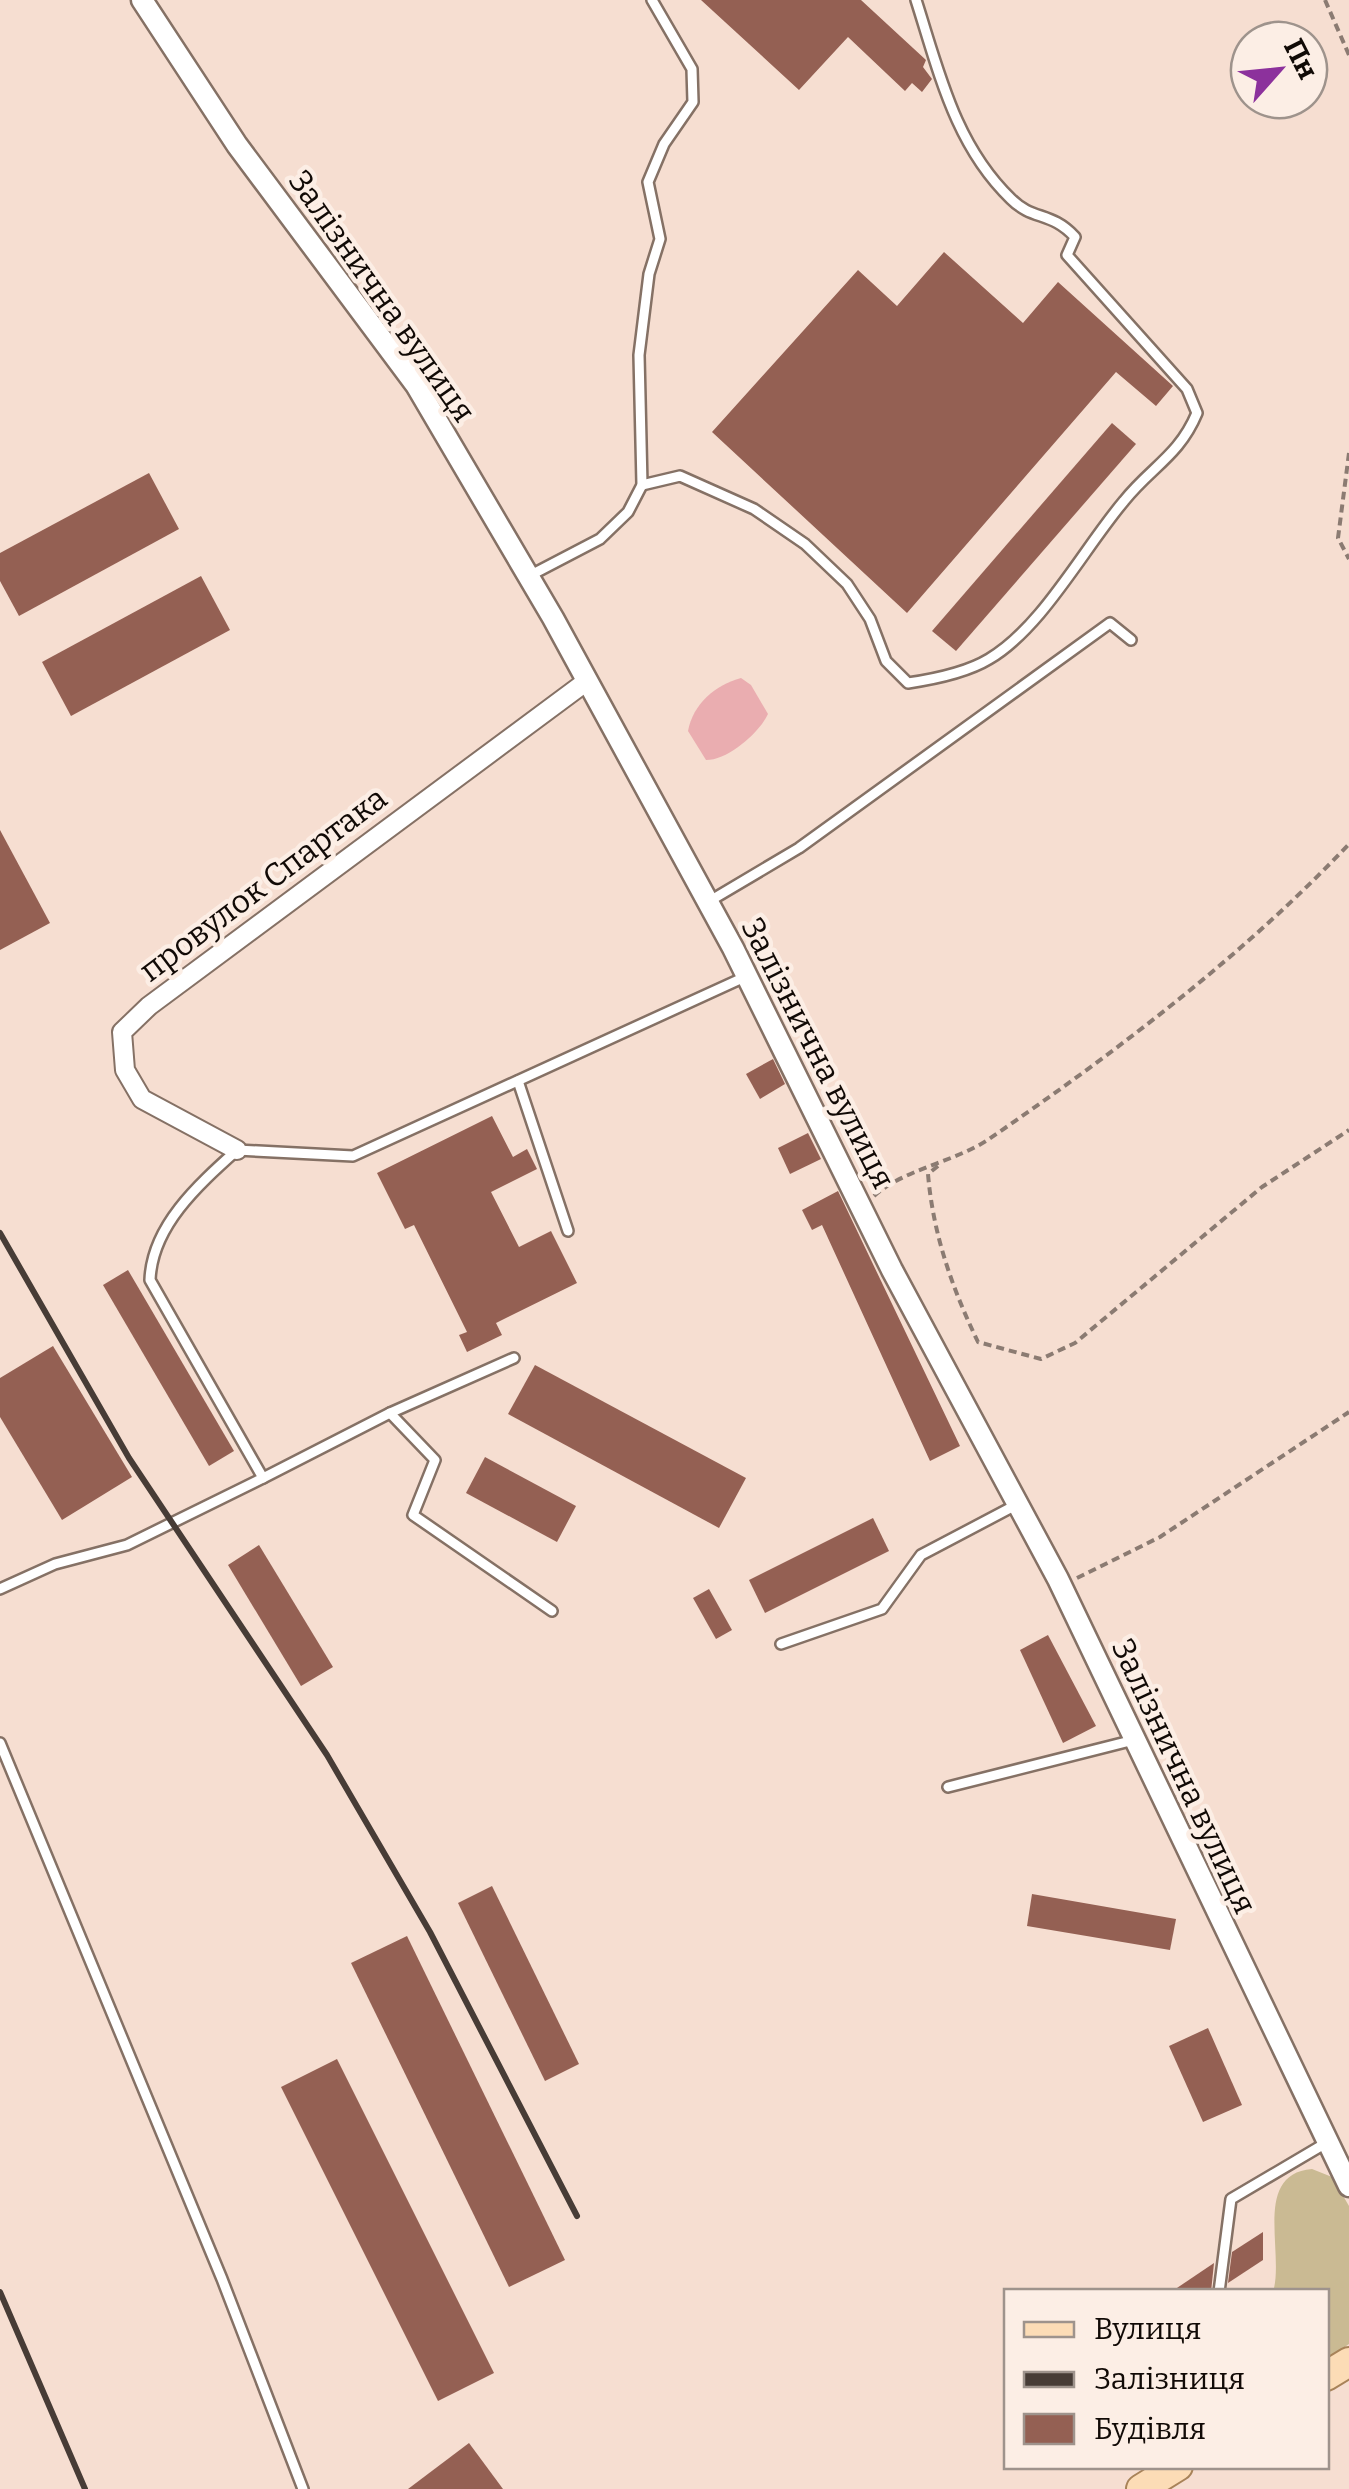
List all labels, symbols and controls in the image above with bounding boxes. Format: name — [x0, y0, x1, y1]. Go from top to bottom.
north arrow — [1229, 20, 1329, 120]
text: Пн — [1277, 33, 1325, 84]
street label: Залізнична вулиця — [281, 163, 483, 429]
street label: провулок Спартака — [132, 779, 394, 989]
street label: Залізнична вулиця — [733, 911, 903, 1195]
street label: Залізнична вулиця — [1104, 1633, 1264, 1919]
legend — [1004, 2289, 1329, 2469]
text: Вулиця — [1094, 2311, 1201, 2347]
text: Залізниця — [1094, 2361, 1245, 2397]
text: Будівля — [1094, 2411, 1206, 2447]

